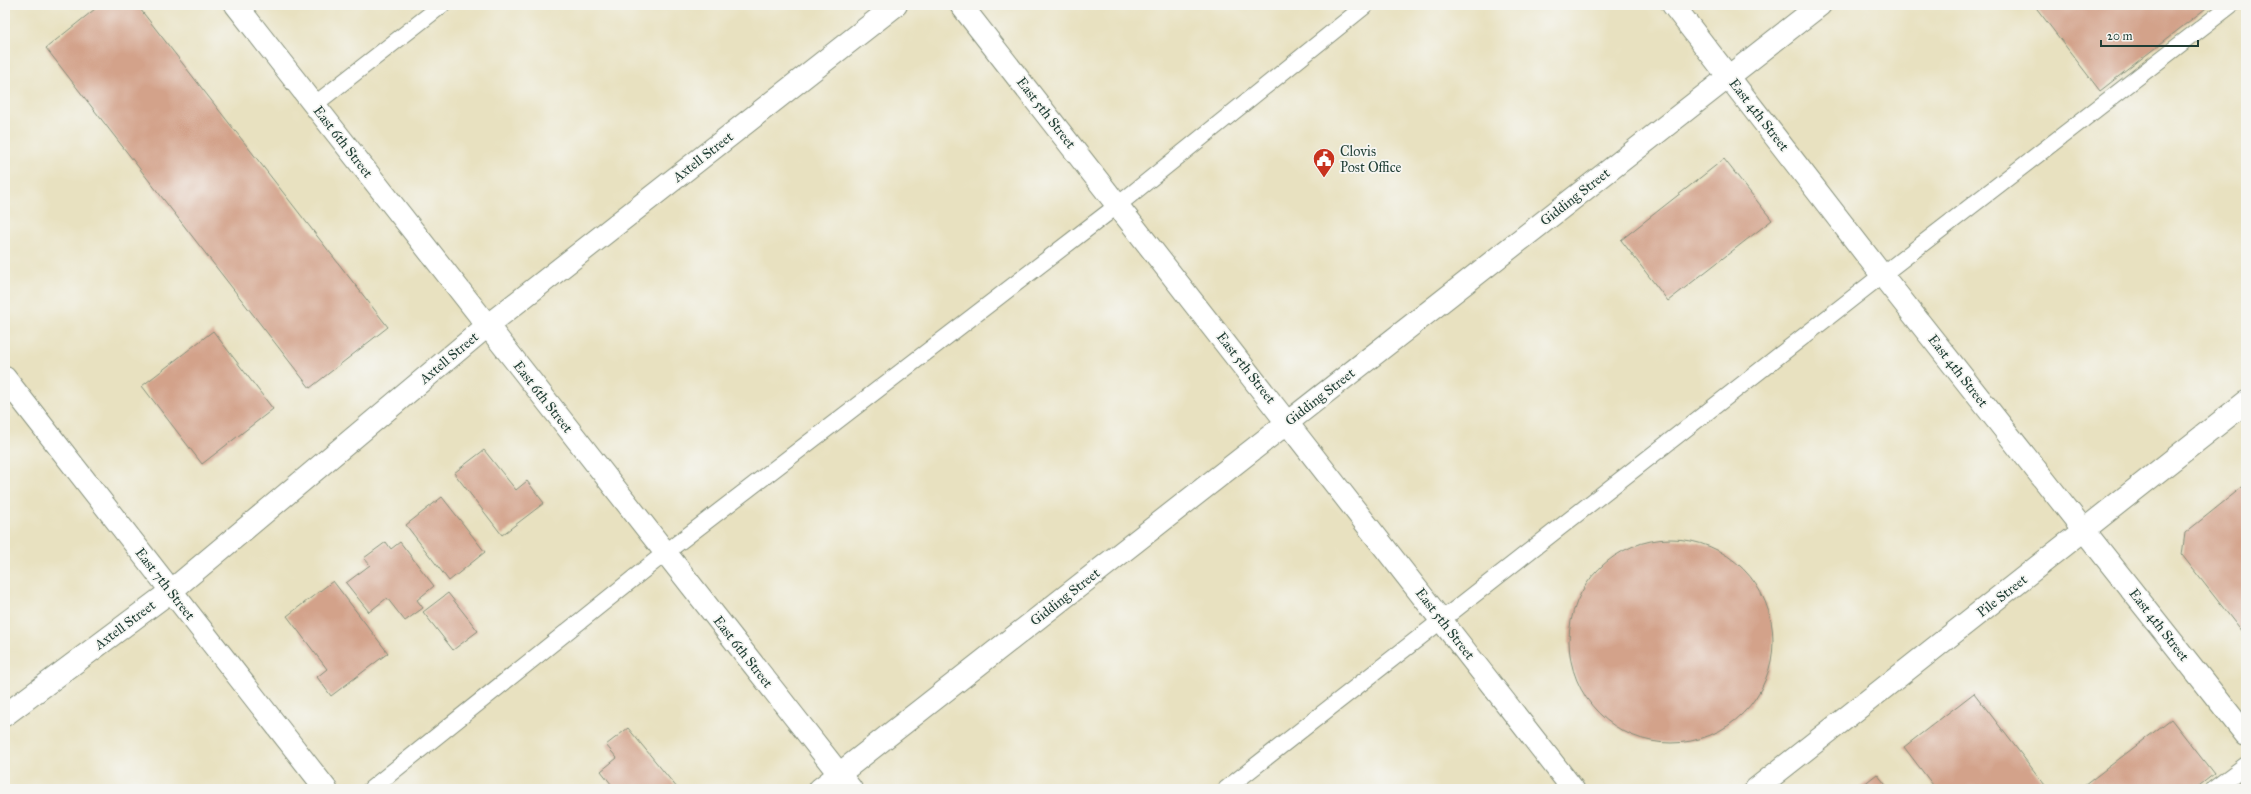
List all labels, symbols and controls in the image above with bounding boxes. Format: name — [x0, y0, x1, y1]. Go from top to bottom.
scale bar — [2101, 22, 2198, 48]
text: 20 m — [2107, 29, 2133, 43]
street label: East 5th Street — [1013, 74, 1079, 152]
street label: East 4th Street — [1725, 75, 1793, 155]
street label: East 6th Street — [310, 103, 376, 181]
street label: Axtell Street — [669, 128, 737, 186]
place label: Clovis Post Office — [1340, 143, 1402, 176]
public building icon: Clovis Post Office — [1311, 146, 1337, 179]
street label: Gidding Street — [1537, 164, 1613, 230]
street label: Axtell Street — [415, 328, 482, 388]
street label: East 5th Street — [1213, 329, 1279, 407]
street label: East 4th Street — [1924, 331, 1992, 411]
street label: East 6th Street — [510, 358, 576, 436]
street label: Gidding Street — [1282, 364, 1358, 430]
street label: East 7th Street — [132, 544, 199, 624]
street label: Gidding Street — [1027, 564, 1103, 630]
street label: Pile Street — [1973, 571, 2031, 621]
street label: East 5th Street — [1412, 585, 1478, 663]
street label: East 4th Street — [2125, 585, 2193, 665]
street label: Axtell Street — [90, 597, 159, 654]
street label: East 6th Street — [710, 613, 776, 691]

